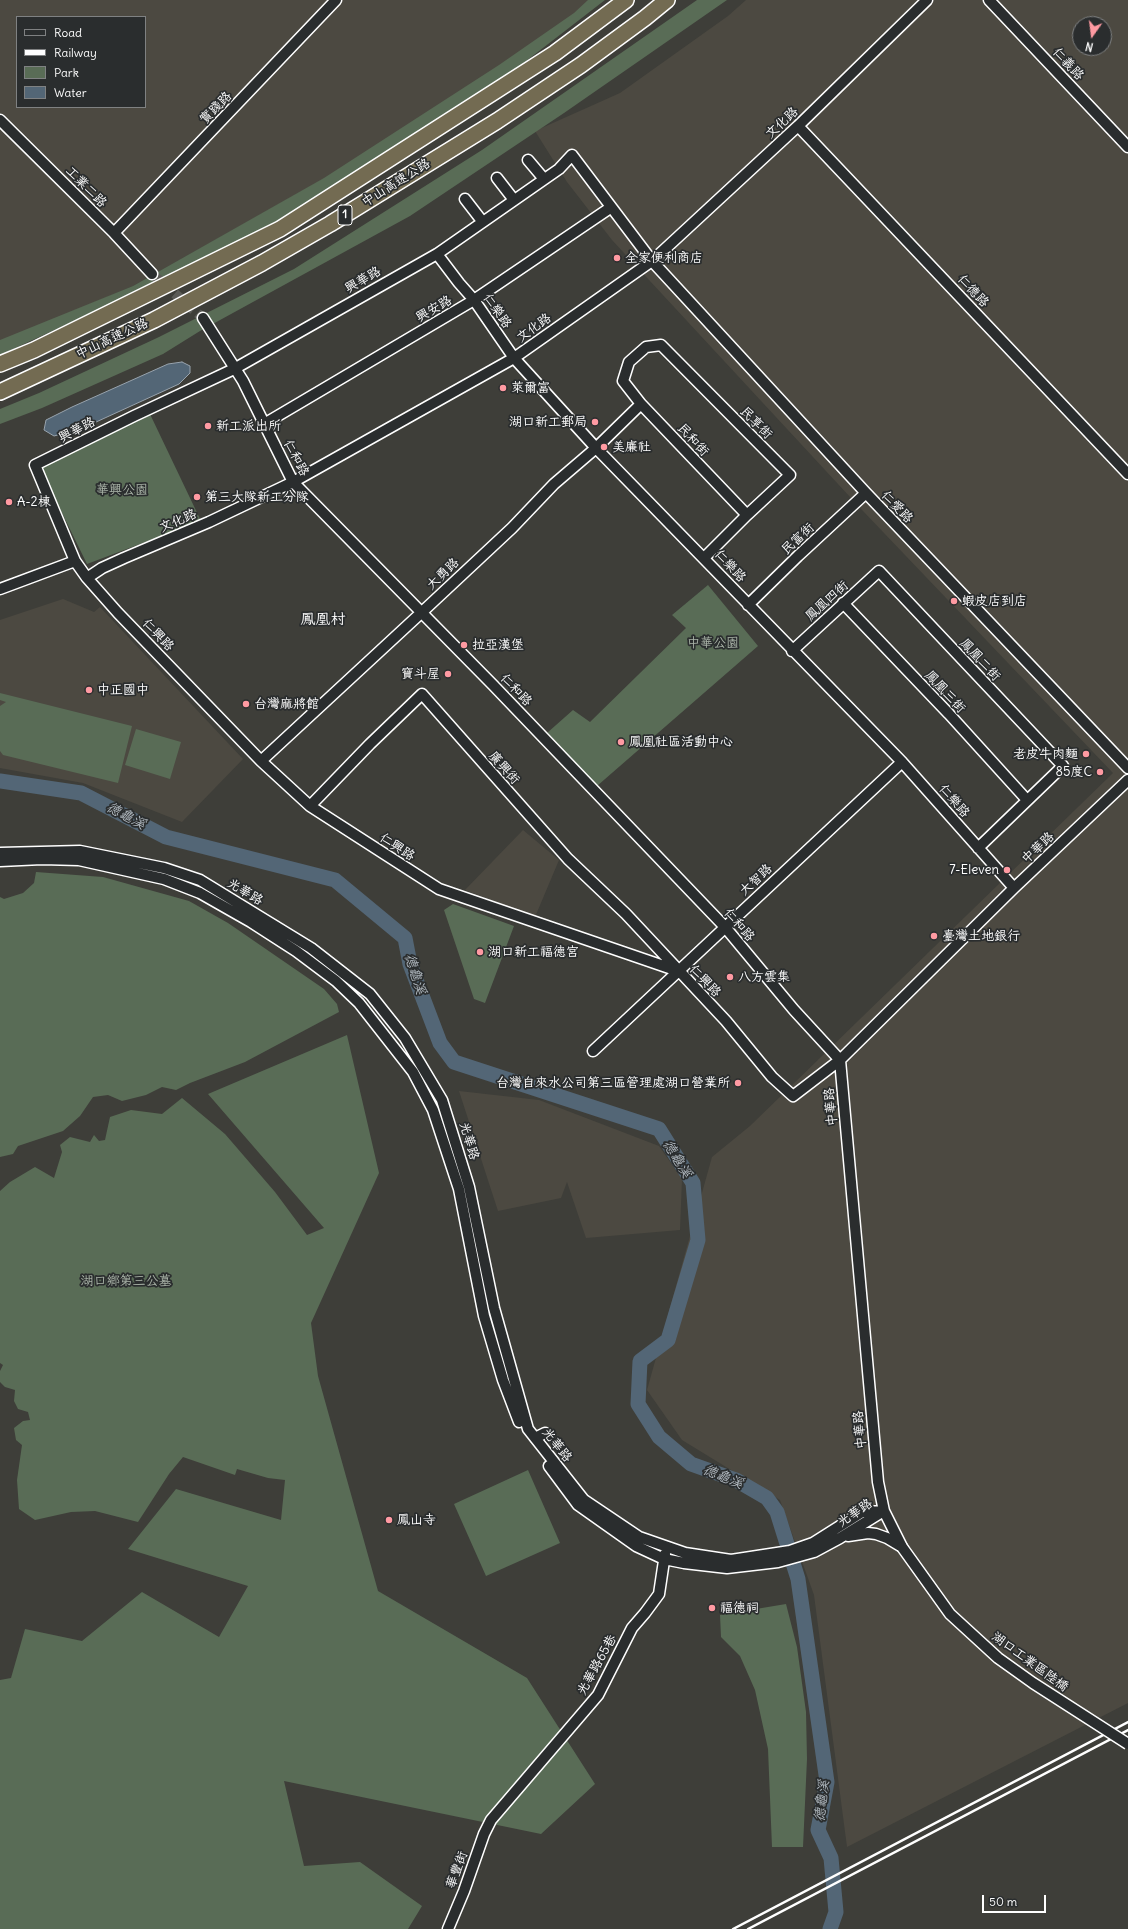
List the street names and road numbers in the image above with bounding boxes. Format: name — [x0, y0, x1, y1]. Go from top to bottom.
street label: 仁義路 — [1049, 44, 1087, 84]
street label: 實踐路 — [197, 89, 235, 127]
street label: 文化路 — [762, 104, 802, 142]
street label: 中山高速公路 — [359, 156, 433, 210]
street label: 工業二路 — [62, 163, 110, 211]
road number: 1 — [338, 205, 352, 225]
street label: 興華路 — [342, 263, 384, 297]
street label: 仁德路 — [954, 271, 992, 311]
street label: 仁樂路 — [479, 291, 515, 331]
street label: 興安路 — [413, 292, 455, 326]
street label: 文化路 — [514, 310, 554, 346]
street label: 中山高速公路 — [73, 315, 151, 363]
street label: 民享街 — [737, 404, 775, 442]
street label: 興華路 — [56, 414, 98, 446]
street label: 民和街 — [674, 420, 712, 460]
street label: 仁和路 — [280, 437, 312, 479]
street label: 仁愛路 — [878, 488, 916, 526]
street label: 文化路 — [157, 506, 199, 536]
street label: 民富街 — [778, 520, 818, 558]
street label: 仁樂路 — [711, 546, 749, 586]
street label: 大勇路 — [424, 555, 462, 593]
street label: 鳳凰四街 — [802, 578, 852, 624]
street label: 仁興路 — [139, 616, 177, 654]
street label: 鳳凰二街 — [957, 636, 1003, 684]
street label: 鳳凰三街 — [922, 668, 968, 716]
street label: 仁和路 — [497, 671, 535, 709]
street label: 廣興街 — [485, 748, 523, 788]
street label: 仁樂路 — [935, 781, 973, 821]
street label: 中華路 — [1018, 829, 1058, 867]
street label: 仁興路 — [376, 830, 418, 864]
street label: 大智路 — [736, 861, 776, 899]
street label: 光華路 — [224, 875, 266, 909]
street label: 仁和路 — [720, 905, 758, 945]
street label: 仁興路 — [686, 962, 724, 1000]
street label: 中華路 — [822, 1087, 840, 1127]
street label: 光華路 — [456, 1120, 482, 1162]
street label: 中華路 — [851, 1410, 869, 1450]
street label: 光華路 — [539, 1425, 575, 1465]
street label: 光華路 — [834, 1496, 876, 1530]
street label: 湖口工業區陸橋 — [989, 1629, 1071, 1695]
street label: 光華路65巷 — [574, 1632, 620, 1698]
street label: 華豐街 — [443, 1849, 471, 1891]

